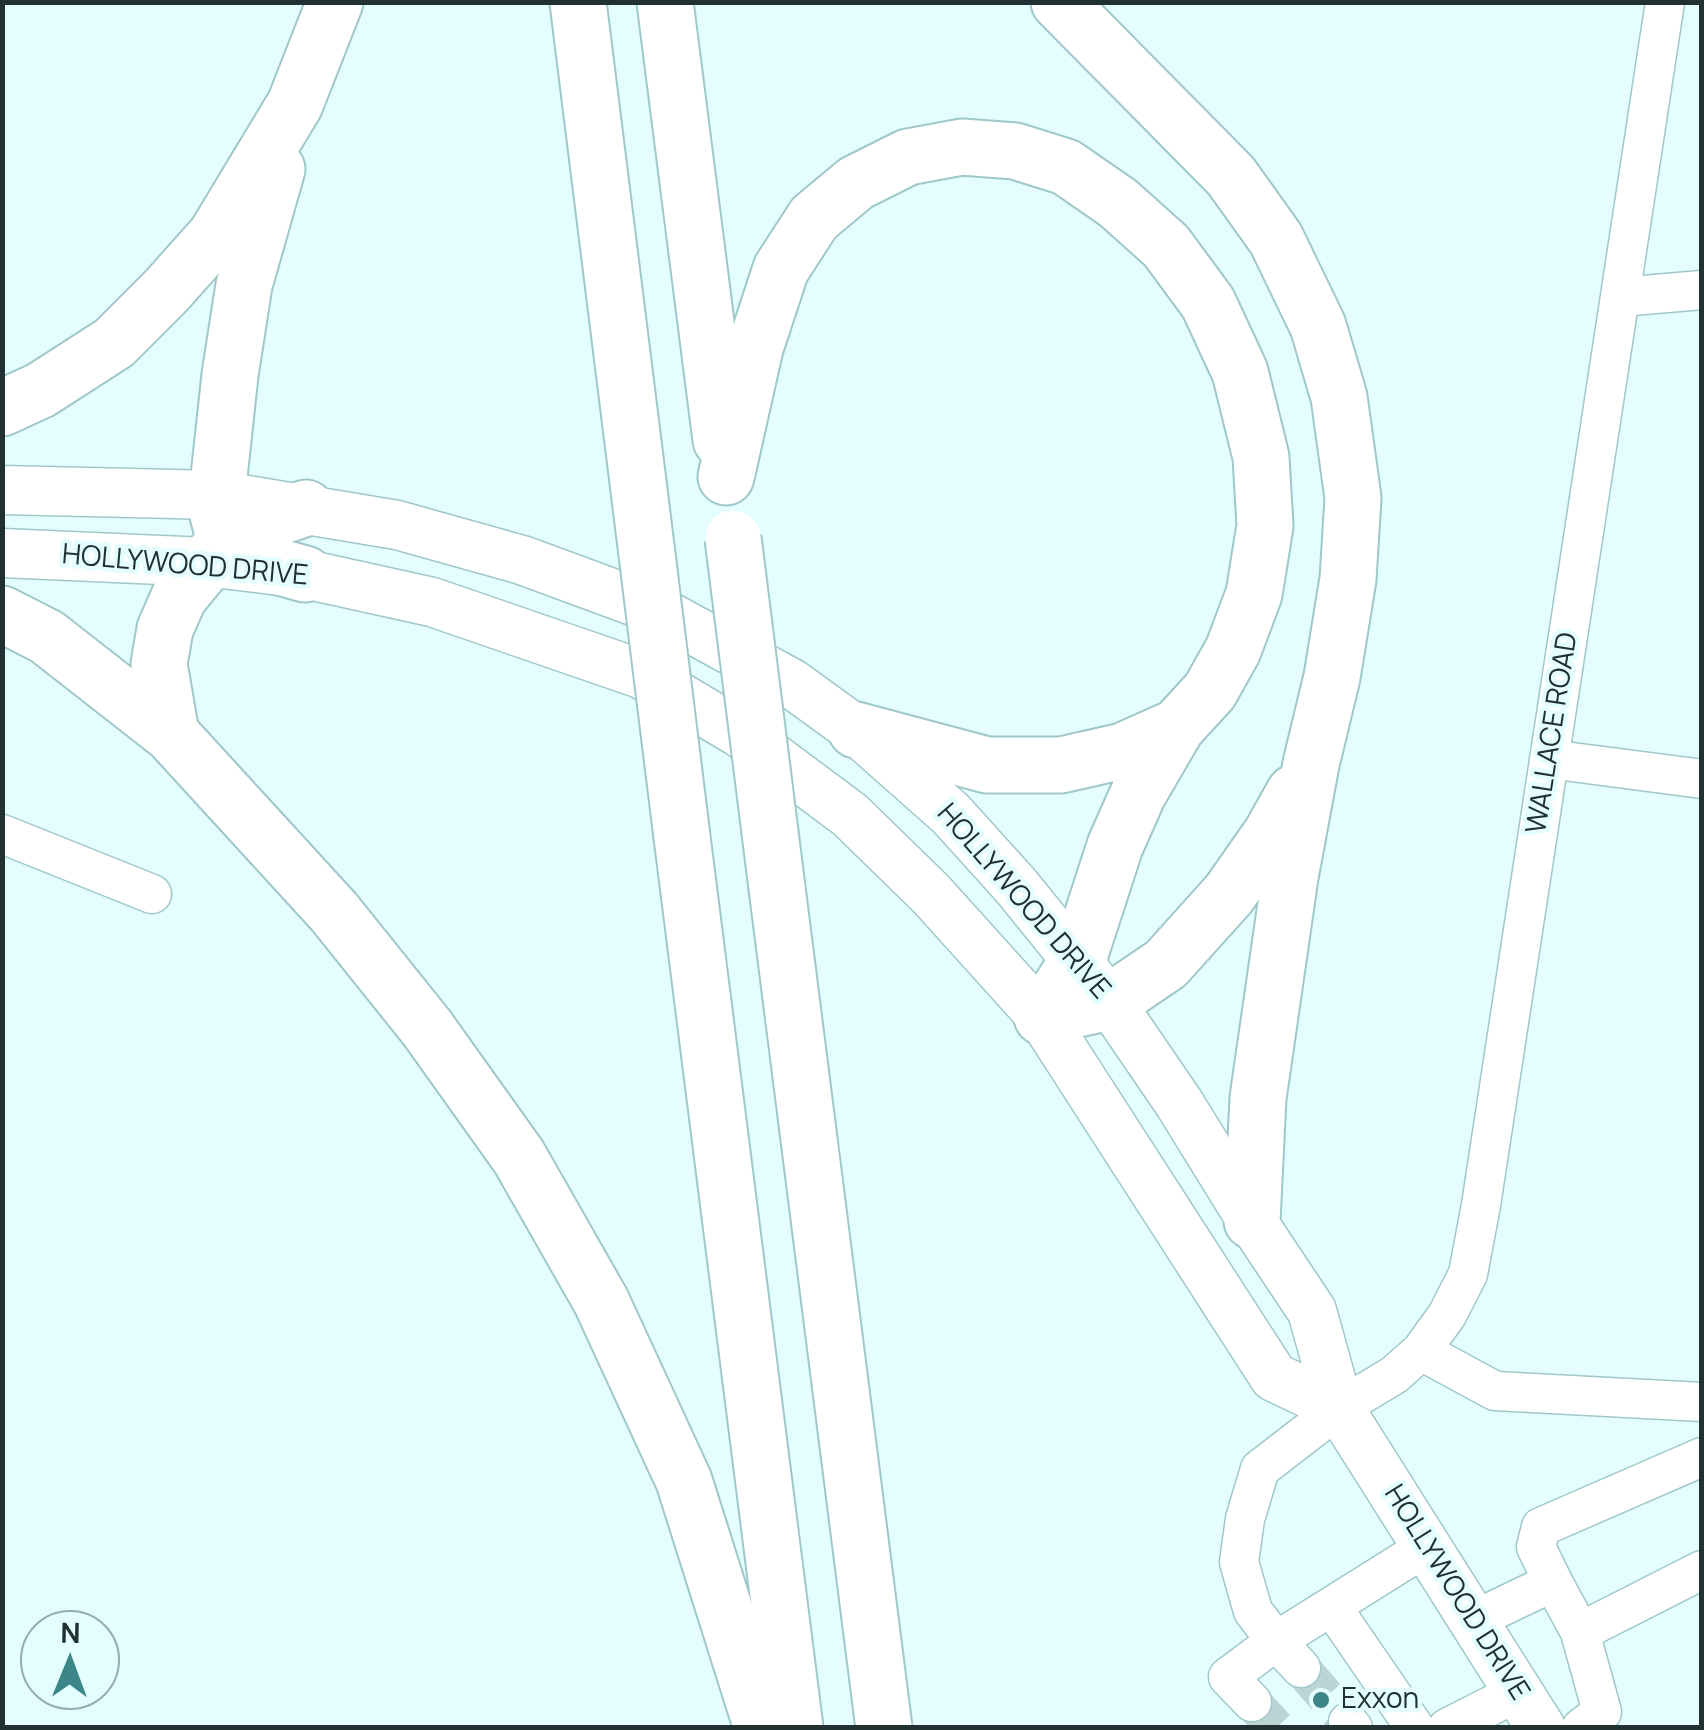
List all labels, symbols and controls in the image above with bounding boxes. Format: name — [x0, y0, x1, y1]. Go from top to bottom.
street label: HOLLYWOOD DRIVE — [60, 538, 310, 594]
street label: WALLACE ROAD — [1521, 630, 1585, 836]
street label: HOLLYWOOD DRIVE — [929, 798, 1117, 1006]
street label: HOLLYWOOD DRIVE — [1376, 1479, 1536, 1707]
north arrow — [20, 1610, 120, 1710]
text: N — [60, 1613, 81, 1651]
place label: Exxon — [1341, 1683, 1419, 1717]
marker: Exxon — [1310, 1689, 1332, 1711]

